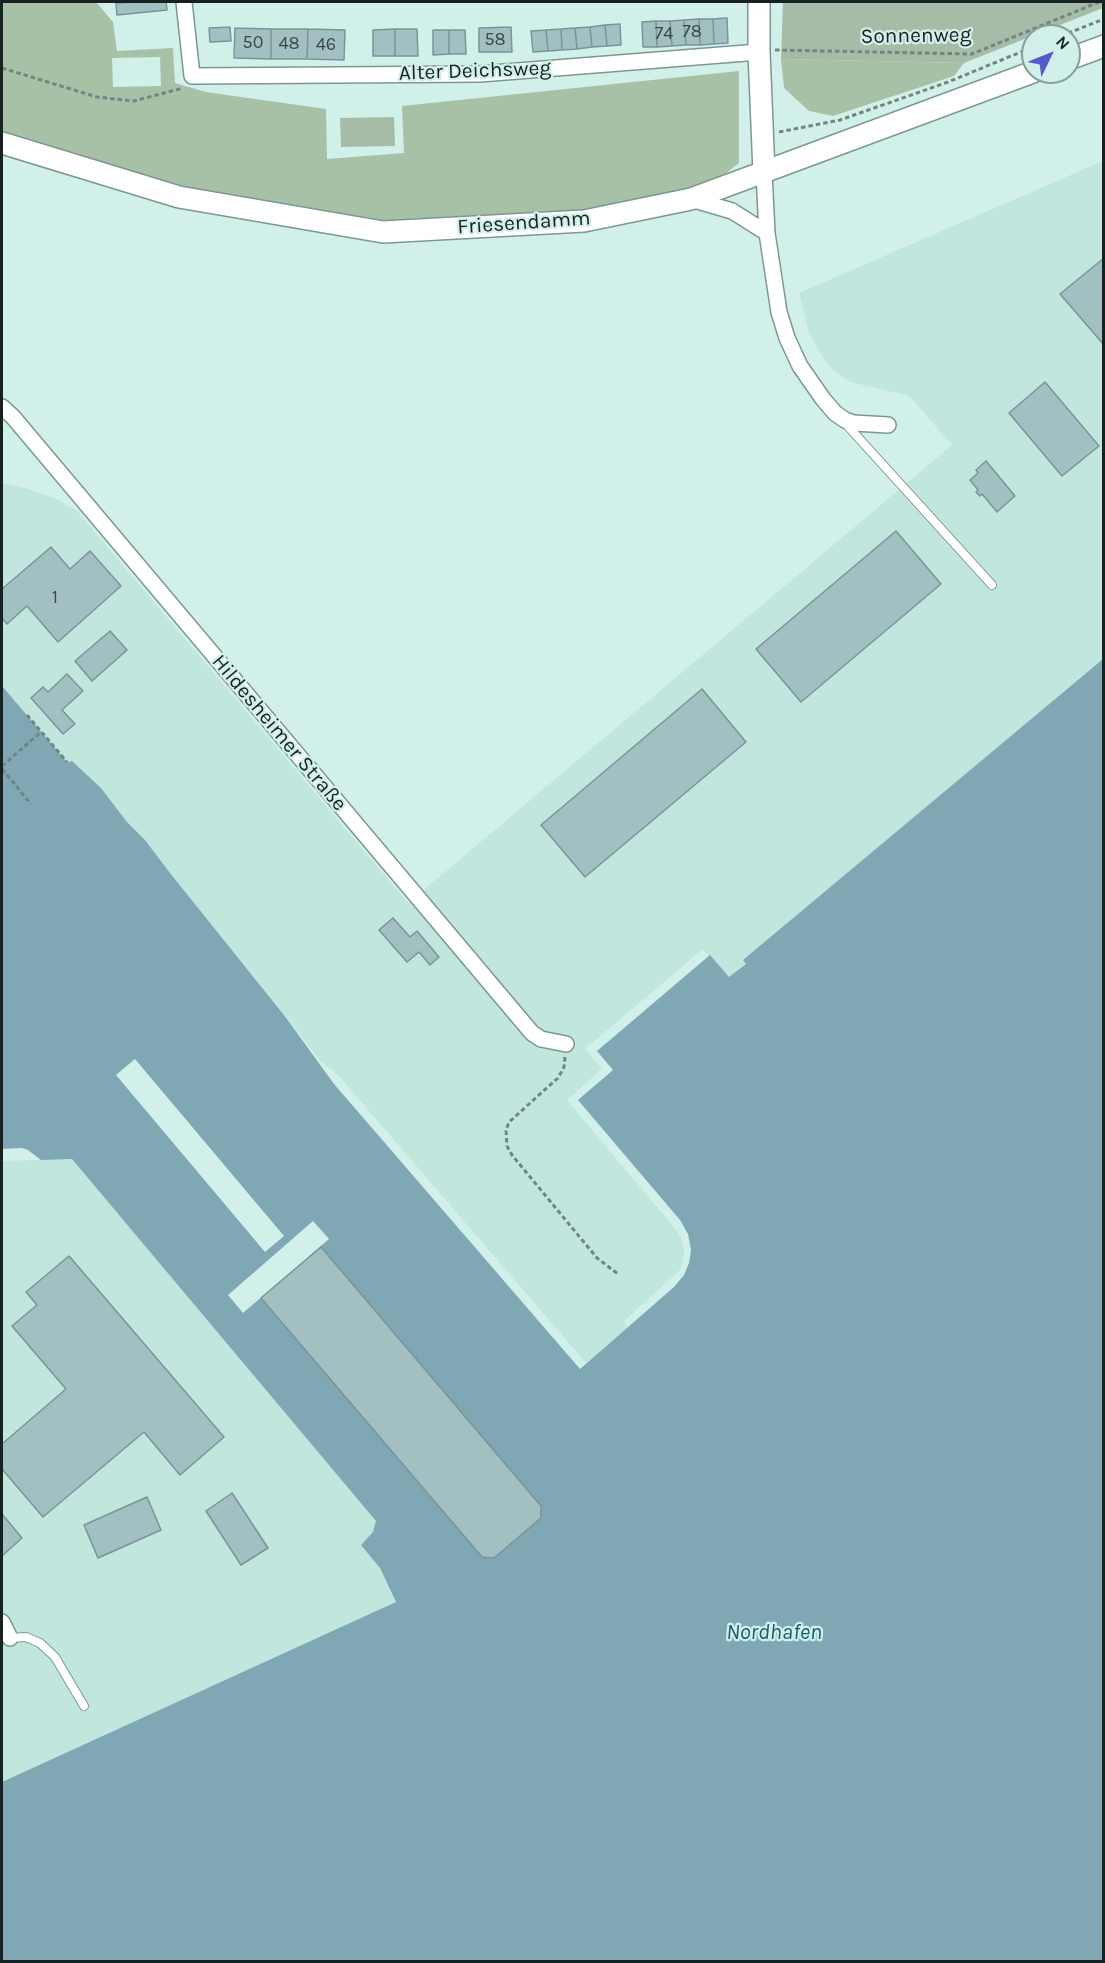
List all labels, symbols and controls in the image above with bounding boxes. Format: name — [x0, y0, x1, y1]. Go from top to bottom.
house number: 78 — [682, 21, 702, 43]
street label: Sonnenweg — [860, 22, 972, 50]
house number: 74 — [655, 23, 673, 45]
north arrow — [1021, 24, 1081, 84]
house number: 58 — [484, 29, 506, 51]
house number: 50 — [243, 32, 263, 54]
text: N — [1052, 32, 1074, 53]
house number: 48 — [278, 33, 300, 55]
house number: 46 — [316, 34, 336, 56]
street label: Alter Deichsweg — [398, 56, 552, 86]
street label: Friesendamm — [457, 206, 591, 240]
house number: 1 — [52, 587, 58, 609]
street label: Hildesheimer Straße — [206, 650, 352, 816]
water label: Nordhafen — [726, 1620, 822, 1646]

